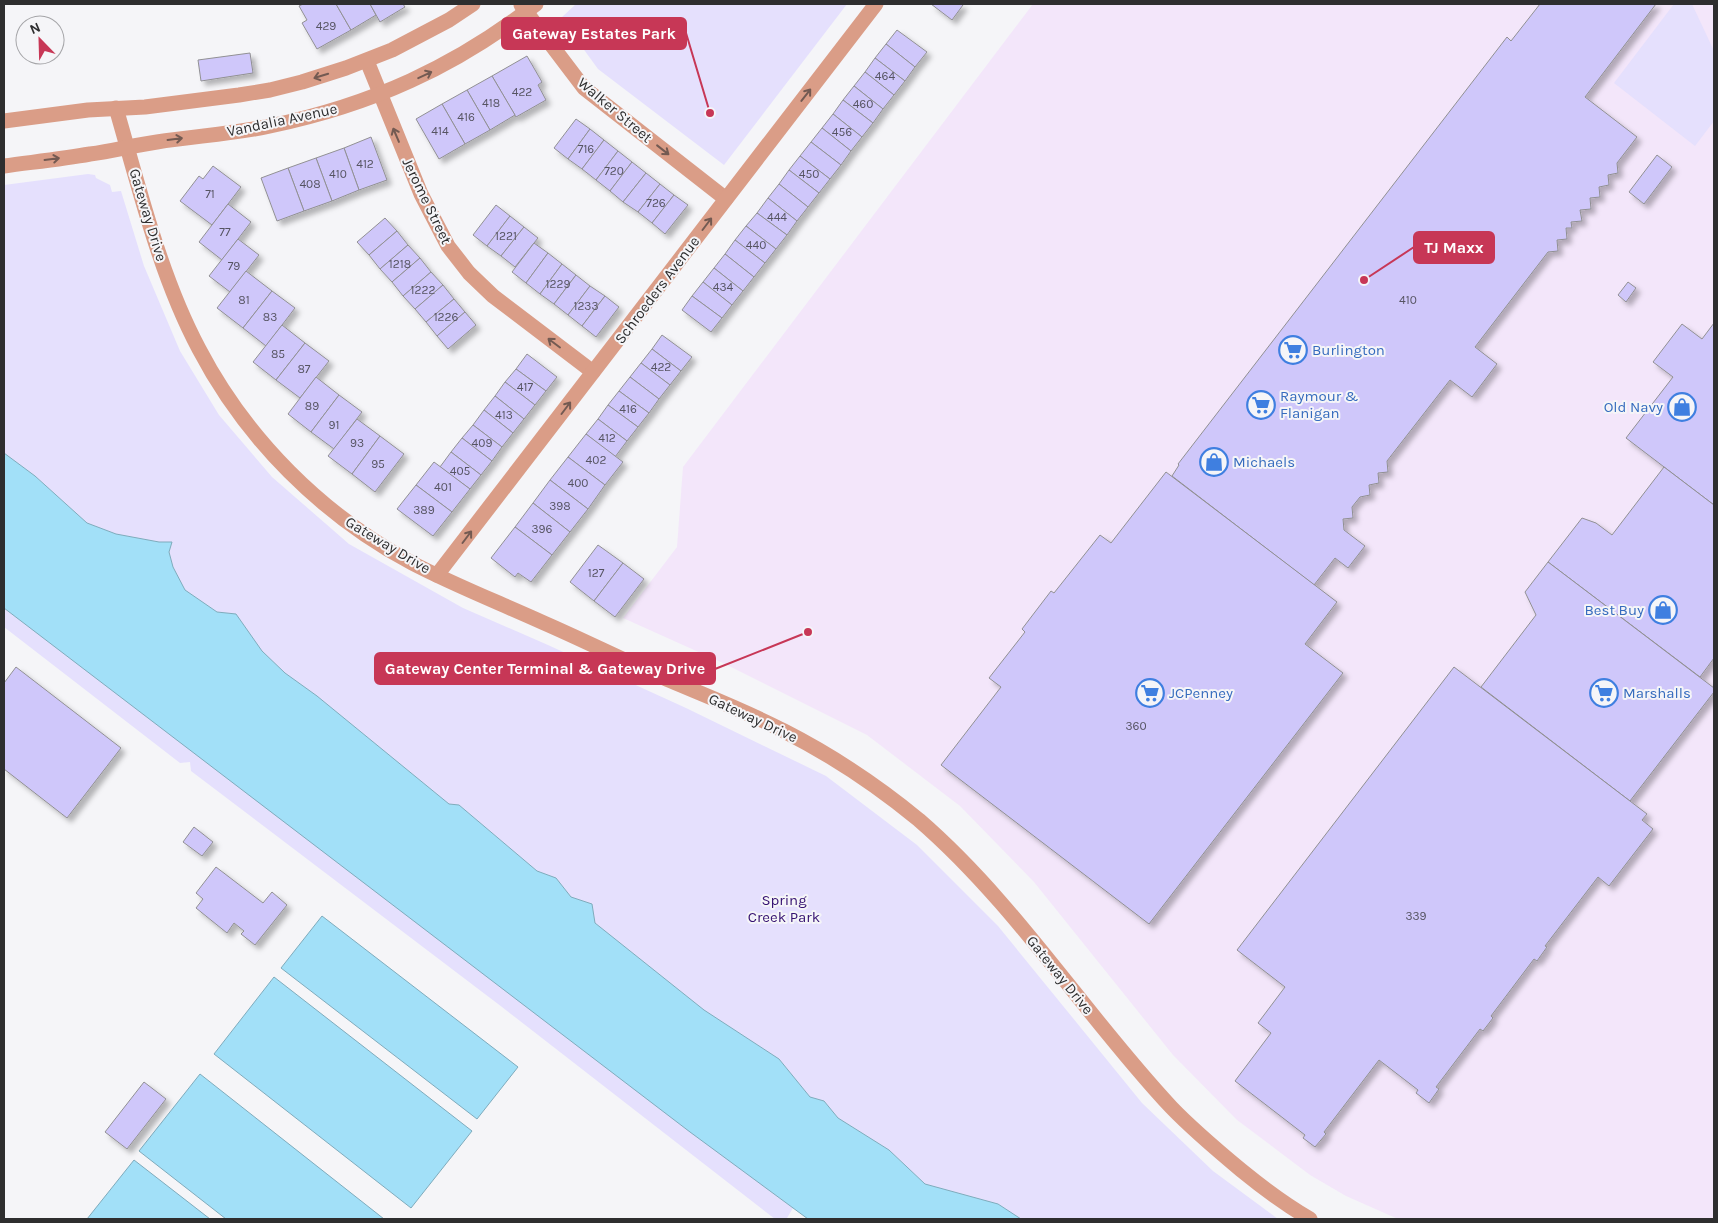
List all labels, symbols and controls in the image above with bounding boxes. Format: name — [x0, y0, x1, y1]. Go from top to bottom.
north arrow — [15, 15, 65, 65]
callout: Gateway Estates Park — [502, 18, 686, 49]
text: N — [27, 19, 43, 38]
house number: 429 — [316, 19, 336, 33]
text: Gateway Estates Park — [512, 24, 676, 43]
one-way arrow — [417, 69, 432, 79]
house number: 464 — [875, 69, 895, 83]
one-way arrow — [313, 72, 329, 82]
street label: Walker Street — [574, 74, 656, 147]
house number: 422 — [512, 85, 532, 99]
one-way arrow — [801, 89, 812, 102]
house number: 418 — [482, 96, 500, 110]
house number: 460 — [853, 97, 873, 111]
street label: Vandalia Avenue — [225, 100, 339, 140]
house number: 416 — [457, 110, 475, 124]
house number: 414 — [431, 124, 449, 138]
house number: 456 — [832, 125, 852, 139]
one-way arrow — [391, 128, 401, 143]
one-way arrow — [167, 134, 183, 144]
house number: 716 — [578, 142, 594, 156]
one-way arrow — [657, 144, 670, 155]
one-way arrow — [44, 154, 60, 164]
street label: Jerome Street — [398, 155, 456, 247]
house number: 412 — [356, 157, 374, 171]
house number: 720 — [604, 164, 624, 178]
street label: Gateway Drive — [125, 166, 171, 264]
house number: 410 — [329, 167, 347, 181]
house number: 450 — [799, 167, 819, 181]
house number: 408 — [299, 177, 321, 191]
house number: 71 — [205, 187, 215, 201]
house number: 726 — [646, 196, 666, 210]
house number: 444 — [767, 210, 787, 224]
one-way arrow — [701, 217, 712, 230]
house number: 77 — [219, 225, 231, 239]
house number: 1221 — [495, 229, 517, 243]
callout: TJ Maxx — [1414, 232, 1494, 263]
street label: Schroeders Avenue — [611, 233, 703, 347]
house number: 440 — [746, 238, 766, 252]
text: TJ Maxx — [1424, 238, 1484, 257]
house number: 1218 — [389, 257, 411, 271]
house number: 79 — [228, 259, 240, 273]
house number: 1229 — [546, 277, 570, 291]
house number: 434 — [713, 280, 734, 294]
house number: 1222 — [411, 283, 435, 297]
house number: 81 — [238, 293, 250, 307]
house number: 410 — [1399, 293, 1417, 307]
house number: 1233 — [573, 299, 599, 313]
house number: 83 — [263, 310, 277, 324]
house number: 1226 — [434, 310, 458, 324]
supermarket icon: Burlington — [1278, 335, 1308, 365]
one-way arrow — [547, 338, 561, 348]
place label: Burlington — [1312, 341, 1385, 359]
house number: 85 — [271, 347, 285, 361]
house number: 422 — [651, 360, 671, 374]
house number: 87 — [297, 362, 311, 376]
house number: 417 — [517, 380, 534, 394]
place label: Raymour & Flanigan — [1280, 387, 1359, 422]
supermarket icon: Raymour & Flanigan — [1246, 390, 1276, 420]
shop icon: Old Navy — [1667, 392, 1697, 422]
place label: Old Navy — [1604, 398, 1663, 416]
house number: 89 — [305, 399, 319, 413]
one-way arrow — [560, 402, 571, 415]
house number: 416 — [619, 402, 637, 416]
house number: 413 — [495, 408, 513, 422]
house number: 91 — [329, 418, 339, 432]
house number: 412 — [598, 431, 616, 445]
house number: 93 — [350, 436, 364, 450]
house number: 409 — [472, 436, 492, 450]
shop icon: Michaels — [1199, 447, 1229, 477]
house number: 402 — [586, 453, 606, 467]
place label: Michaels — [1233, 453, 1295, 471]
house number: 95 — [371, 457, 385, 471]
house number: 405 — [450, 464, 471, 478]
house number: 400 — [568, 476, 588, 490]
house number: 401 — [434, 480, 452, 494]
house number: 398 — [549, 499, 571, 513]
house number: 389 — [413, 503, 435, 517]
street label: Gateway Drive — [342, 513, 434, 577]
house number: 396 — [532, 522, 553, 536]
one-way arrow — [461, 531, 472, 544]
house number: 127 — [588, 566, 605, 580]
shop icon: Best Buy — [1648, 595, 1678, 625]
place label: Best Buy — [1585, 601, 1644, 619]
callout: Gateway Center Terminal & Gateway Drive — [375, 653, 715, 684]
text: Gateway Center Terminal & Gateway Drive — [385, 659, 705, 678]
supermarket icon: JCPenney — [1135, 678, 1165, 708]
supermarket icon: Marshalls — [1589, 678, 1619, 708]
place label: JCPenney — [1169, 684, 1233, 702]
place label: Marshalls — [1623, 684, 1691, 702]
street label: Gateway Drive — [706, 690, 800, 746]
house number: 360 — [1125, 719, 1147, 733]
park label: Spring Creek Park — [748, 891, 820, 926]
house number: 339 — [1405, 909, 1427, 923]
street label: Gateway Drive — [1023, 932, 1097, 1018]

